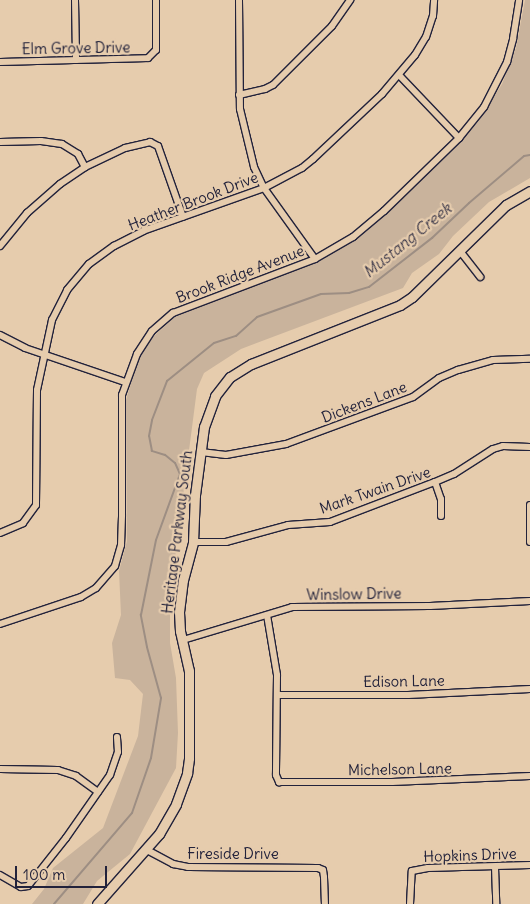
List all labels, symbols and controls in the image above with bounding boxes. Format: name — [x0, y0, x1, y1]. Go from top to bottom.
street label: Elm Grove Drive — [22, 38, 130, 58]
street label: Heather Brook Drive — [125, 168, 261, 234]
water label: Mustang Creek — [359, 199, 455, 281]
street label: Brook Ridge Avenue — [173, 241, 307, 307]
street label: Dickens Lane — [319, 378, 409, 426]
street label: Heritage Parkway South — [158, 449, 196, 615]
street label: Mark Twain Drive — [317, 463, 433, 517]
street label: Winslow Drive — [306, 584, 402, 604]
street label: Edison Lane — [363, 671, 445, 691]
street label: Michelson Lane — [348, 759, 452, 779]
street label: Hopkins Drive — [423, 844, 517, 866]
street label: Fireside Drive — [187, 845, 279, 863]
scale bar — [18, 856, 110, 888]
text: 100 m — [23, 865, 65, 884]

